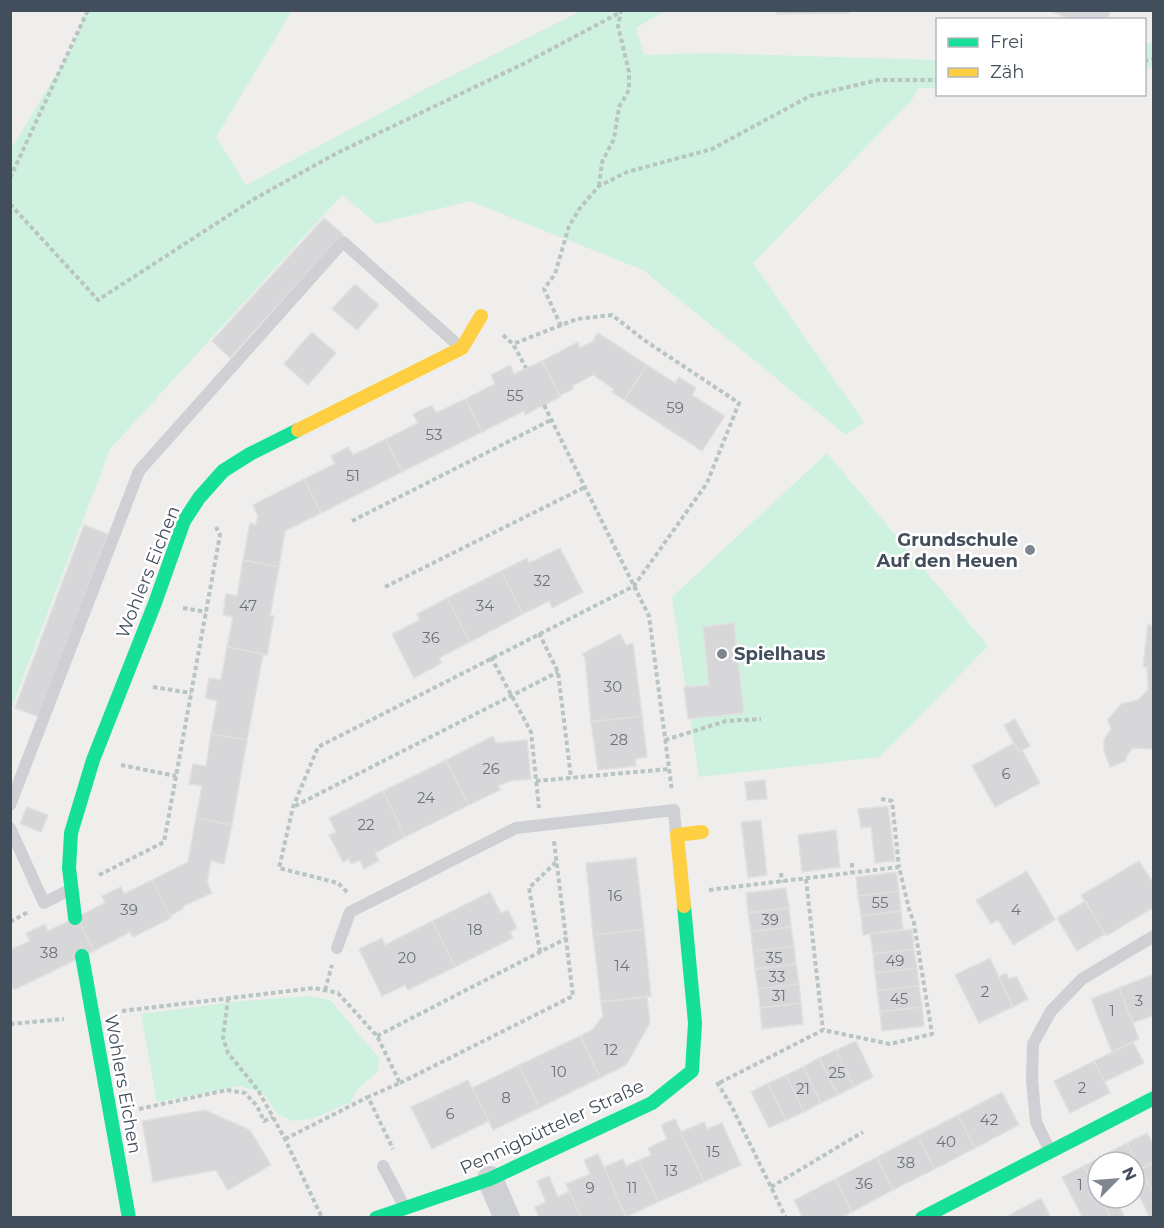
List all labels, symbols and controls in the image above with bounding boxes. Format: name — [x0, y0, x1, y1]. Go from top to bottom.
legend — [936, 18, 1146, 96]
text: Frei — [990, 31, 1024, 53]
text: Zäh — [990, 61, 1025, 83]
house number: 55 — [507, 386, 523, 405]
house number: 59 — [666, 398, 684, 417]
house number: 53 — [426, 425, 442, 444]
house number: 51 — [346, 466, 360, 485]
street label: Wohlers Eichen — [111, 503, 185, 641]
place label: Grundschule Auf den Heuen — [876, 529, 1018, 572]
marker: Grundschule Auf den Heuen — [1023, 543, 1037, 557]
house number: 32 — [534, 571, 550, 590]
house number: 47 — [239, 596, 257, 615]
house number: 34 — [476, 596, 494, 615]
house number: 36 — [422, 628, 440, 647]
place label: Spielhaus — [734, 643, 826, 665]
marker: Spielhaus — [715, 647, 729, 661]
house number: 30 — [604, 677, 622, 696]
house number: 28 — [610, 730, 628, 749]
house number: 26 — [482, 759, 500, 778]
house number: 6 — [1001, 764, 1011, 783]
house number: 24 — [417, 788, 435, 807]
house number: 22 — [357, 815, 375, 834]
house number: 16 — [608, 886, 622, 905]
house number: 55 — [872, 893, 888, 912]
house number: 39 — [120, 900, 138, 919]
house number: 4 — [1011, 900, 1021, 919]
house number: 39 — [761, 910, 779, 929]
house number: 18 — [468, 920, 483, 939]
house number: 38 — [40, 943, 58, 962]
house number: 20 — [398, 948, 416, 967]
house number: 35 — [766, 948, 782, 967]
house number: 49 — [886, 951, 904, 970]
house number: 14 — [614, 956, 630, 975]
house number: 33 — [769, 967, 785, 986]
house number: 2 — [981, 982, 989, 1001]
house number: 31 — [772, 986, 786, 1005]
house number: 45 — [890, 989, 908, 1008]
house number: 3 — [1135, 991, 1143, 1010]
house number: 1 — [1109, 1001, 1115, 1020]
street label: Wohlers Eichen — [100, 1013, 146, 1155]
house number: 12 — [604, 1040, 618, 1059]
house number: 10 — [551, 1062, 567, 1081]
house number: 25 — [828, 1063, 846, 1082]
street label: Pennigbütteler Straße — [457, 1075, 648, 1179]
house number: 2 — [1078, 1078, 1086, 1097]
house number: 21 — [796, 1079, 810, 1098]
house number: 8 — [501, 1088, 511, 1107]
house number: 6 — [445, 1104, 455, 1123]
house number: 42 — [980, 1110, 998, 1129]
house number: 40 — [936, 1132, 956, 1151]
house number: 15 — [706, 1142, 720, 1161]
north arrow — [1086, 1150, 1146, 1210]
house number: 38 — [897, 1153, 915, 1172]
house number: 13 — [664, 1161, 678, 1180]
text: N — [1118, 1164, 1140, 1184]
house number: 36 — [855, 1174, 873, 1193]
house number: 1 — [1077, 1175, 1083, 1194]
house number: 9 — [585, 1178, 595, 1197]
house number: 11 — [627, 1178, 637, 1197]

